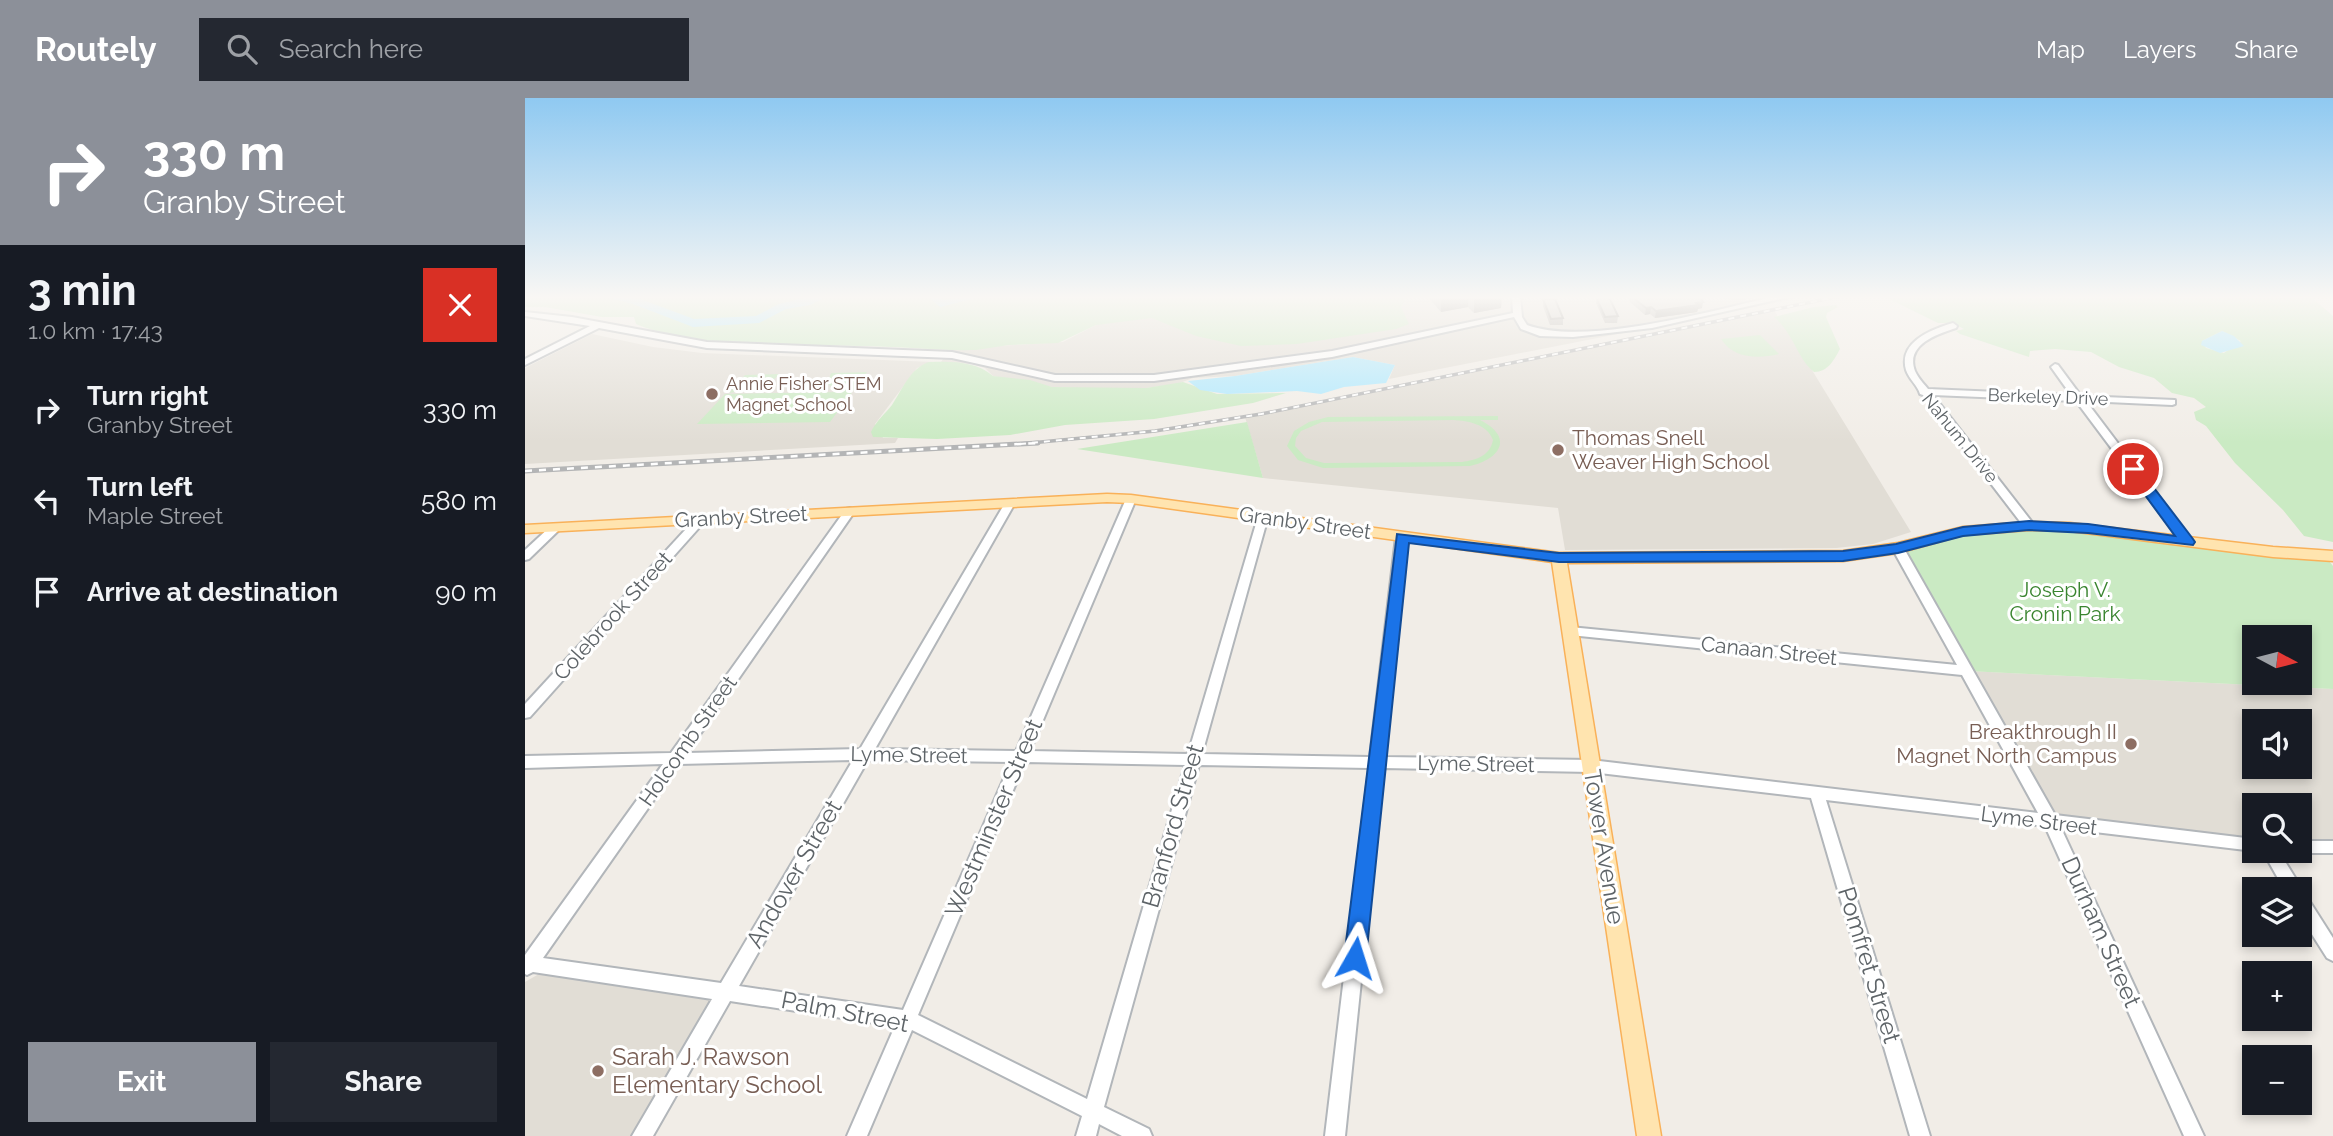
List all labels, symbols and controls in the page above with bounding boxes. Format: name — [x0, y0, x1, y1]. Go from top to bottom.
search box — [199, 18, 689, 81]
text: Routely — [35, 30, 157, 69]
icon: search — [223, 30, 261, 68]
text: Search here — [279, 34, 423, 64]
text: Map — [2036, 35, 2085, 64]
text: Layers — [2123, 35, 2196, 64]
text: Share — [2234, 35, 2298, 64]
text: 330 m — [143, 124, 285, 181]
icon: right — [28, 126, 119, 217]
text: Granby Street — [143, 183, 346, 220]
text: 3 min — [28, 266, 137, 315]
button: close — [423, 268, 497, 342]
text: 1.0 km · 17:43 — [28, 317, 163, 344]
place label: Annie Fisher STEM Magnet School — [726, 373, 882, 415]
text: Turn right — [87, 381, 208, 411]
street label: Berkeley Drive — [1987, 384, 2109, 409]
marker: Annie Fisher STEM Magnet School — [704, 386, 720, 402]
street label: Nahum Drive — [1918, 389, 2003, 487]
icon: right — [28, 391, 66, 429]
text: 330 m — [423, 395, 497, 425]
text: Granby Street — [87, 411, 233, 438]
place label: Thomas Snell Weaver High School — [1572, 425, 1770, 474]
pin — [2103, 439, 2163, 499]
marker: Thomas Snell Weaver High School — [1550, 442, 1566, 458]
icon: arrive — [2114, 450, 2152, 488]
text: Turn left — [87, 472, 193, 502]
icon: left — [28, 482, 66, 520]
text: 580 m — [421, 486, 497, 516]
street label: Granby Street — [674, 501, 808, 532]
street label: Granby Street — [1237, 501, 1373, 544]
text: Maple Street — [87, 502, 223, 529]
street label: Colebrook Street — [548, 546, 677, 685]
icon: arrive — [28, 573, 66, 611]
text: Arrive at destination — [87, 577, 338, 607]
text: 90 m — [435, 577, 497, 607]
park label: Joseph V. Cronin Park — [2009, 577, 2121, 626]
north arrow — [2242, 625, 2312, 695]
map controls — [2242, 625, 2312, 1115]
street label: Canaan Street — [1700, 631, 1838, 670]
street label: Holcomb Street — [633, 671, 742, 811]
button: sound — [2242, 709, 2312, 779]
street label: Westminster Street — [939, 714, 1048, 921]
place label: Breakthrough II Magnet North Campus — [1896, 719, 2117, 768]
marker: Breakthrough II Magnet North Campus — [2123, 736, 2139, 752]
street label: Lyme Street — [850, 741, 968, 768]
street label: Branford Street — [1135, 741, 1210, 911]
street label: Lyme Street — [1417, 750, 1535, 777]
street label: Tower Avenue — [1578, 767, 1631, 926]
button: search — [2242, 793, 2312, 863]
street label: Andover Street — [740, 795, 848, 953]
street label: Lyme Street — [1979, 801, 2099, 840]
street label: Durham Street — [2055, 852, 2148, 1012]
button: layers — [2242, 877, 2312, 947]
street label: Pomfret Street — [1832, 883, 1907, 1046]
position arrow — [1318, 921, 1392, 995]
button: + — [2242, 961, 2312, 1031]
street label: Palm Street — [779, 985, 911, 1038]
button: Exit — [28, 1042, 256, 1122]
button: Share — [270, 1042, 497, 1122]
place label: Sarah J. Rawson Elementary School — [612, 1042, 823, 1099]
button: − — [2242, 1045, 2312, 1115]
marker: Sarah J. Rawson Elementary School — [590, 1063, 606, 1079]

